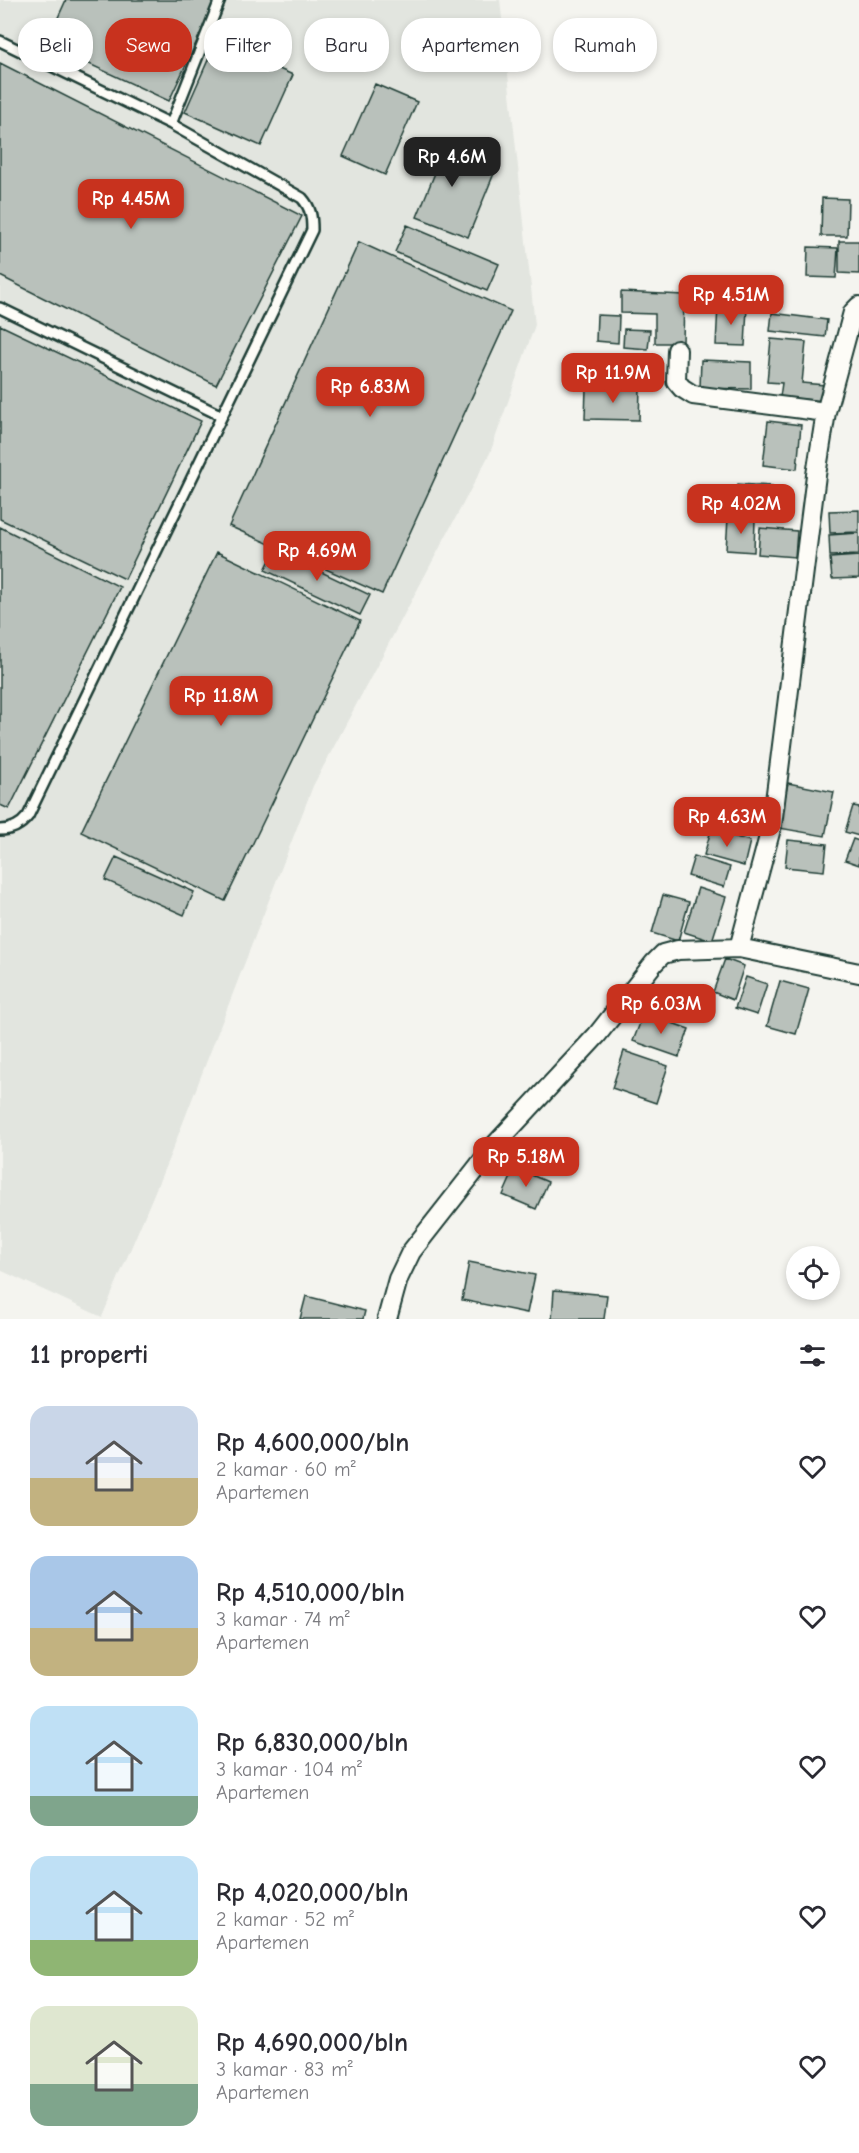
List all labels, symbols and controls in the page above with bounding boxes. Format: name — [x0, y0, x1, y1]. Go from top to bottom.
chip: Beli — [18, 18, 93, 72]
chip: Sewa — [105, 18, 192, 72]
chip: Filter — [204, 18, 292, 72]
chip: Baru — [304, 18, 389, 72]
chip: Apartemen — [401, 18, 541, 72]
chip: Rumah — [553, 18, 657, 72]
pin: Rp 4.6M — [397, 137, 507, 188]
text: Rp 4.6M — [418, 145, 486, 168]
pin: Rp 4.45M — [69, 179, 193, 230]
text: Rp 4.45M — [92, 187, 170, 210]
pin: Rp 4.51M — [669, 275, 793, 326]
text: Rp 4.51M — [693, 283, 769, 306]
pin: Rp 11.9M — [551, 353, 675, 404]
text: Rp 11.9M — [575, 361, 651, 384]
pin: Rp 6.83M — [308, 367, 432, 418]
text: Rp 6.83M — [330, 375, 410, 398]
pin: Rp 4.02M — [679, 484, 803, 535]
text: Rp 4.02M — [701, 492, 781, 515]
pin: Rp 4.69M — [255, 531, 379, 582]
text: Rp 4.69M — [277, 539, 357, 562]
pin: Rp 11.8M — [159, 676, 283, 727]
text: Rp 11.8M — [184, 684, 258, 707]
pin: Rp 4.63M — [665, 797, 789, 848]
text: Rp 4.63M — [688, 805, 766, 828]
pin: Rp 6.03M — [599, 984, 723, 1035]
text: Rp 6.03M — [621, 992, 701, 1015]
pin: Rp 5.18M — [464, 1137, 588, 1188]
text: Rp 5.18M — [487, 1145, 565, 1168]
map controls — [786, 1246, 840, 1300]
button: locate — [786, 1246, 840, 1300]
icon: filters — [796, 1339, 829, 1372]
text: 11 properti — [30, 1340, 148, 1370]
text: Rp 4,600,000/bln — [216, 1428, 409, 1458]
icon: home — [78, 1430, 150, 1502]
icon: heart — [796, 1450, 829, 1483]
text: 2 kamar · 60 m² — [216, 1458, 356, 1481]
text: Apartemen — [216, 1481, 309, 1504]
text: Rp 4,510,000/bln — [216, 1578, 405, 1608]
icon: home — [78, 1580, 150, 1652]
icon: heart — [796, 1600, 829, 1633]
text: 3 kamar · 74 m² — [216, 1608, 350, 1631]
text: Apartemen — [216, 1631, 309, 1654]
text: Rp 6,830,000/bln — [216, 1728, 408, 1758]
icon: home — [78, 1730, 150, 1802]
icon: heart — [796, 1750, 829, 1783]
text: 3 kamar · 104 m² — [216, 1758, 362, 1781]
text: Apartemen — [216, 1781, 309, 1804]
text: Rp 4,020,000/bln — [216, 1878, 409, 1908]
icon: home — [78, 1880, 150, 1952]
icon: heart — [796, 1900, 829, 1933]
text: 2 kamar · 52 m² — [216, 1908, 354, 1931]
text: Apartemen — [216, 1931, 309, 1954]
text: Rp 4,690,000/bln — [216, 2028, 408, 2058]
icon: home — [78, 2030, 150, 2102]
icon: heart — [796, 2050, 829, 2083]
text: 3 kamar · 83 m² — [216, 2058, 353, 2081]
text: Apartemen — [216, 2081, 309, 2104]

